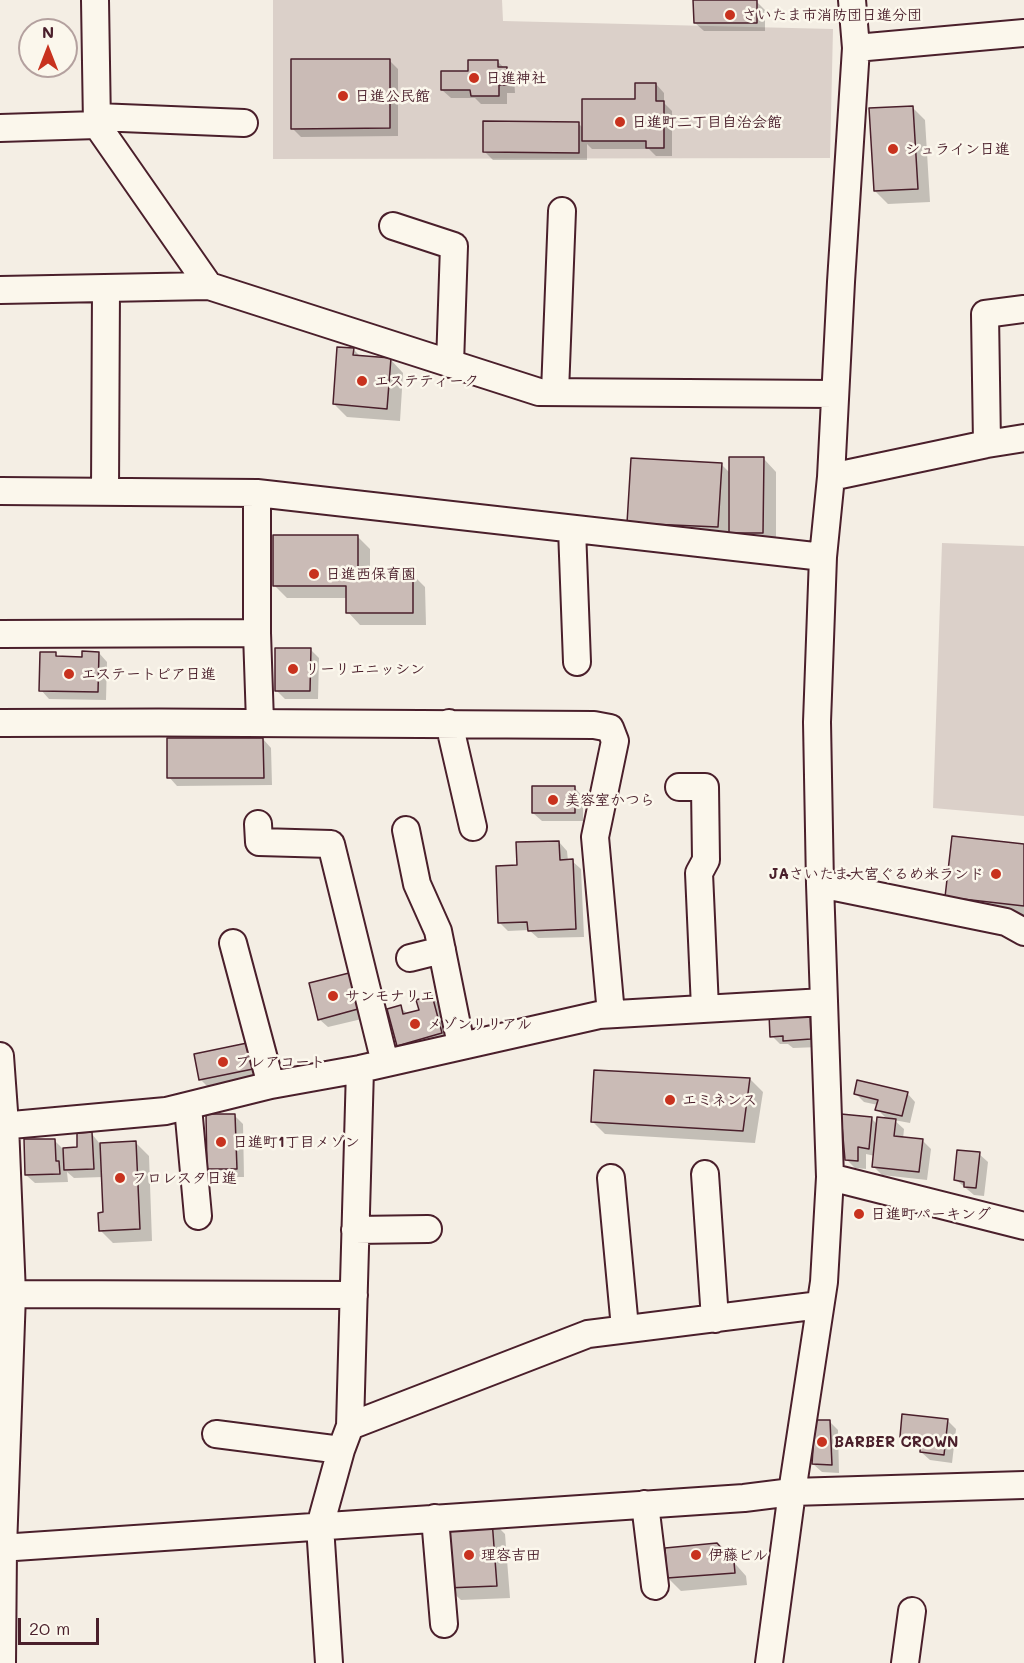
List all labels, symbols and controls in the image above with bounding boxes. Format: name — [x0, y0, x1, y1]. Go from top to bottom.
place label: さいたま市消防団日進分団 — [742, 6, 922, 24]
marker: さいたま市消防団日進分団 — [723, 8, 737, 22]
north arrow — [18, 18, 78, 78]
text: N — [42, 21, 54, 42]
place label: 日進神社 — [486, 69, 546, 87]
marker: 日進神社 — [467, 71, 481, 85]
place label: 日進公民館 — [355, 87, 430, 105]
marker: 日進公民館 — [336, 89, 350, 103]
place label: 日進町二丁目自治会館 — [632, 113, 782, 131]
marker: 日進町二丁目自治会館 — [613, 115, 627, 129]
place label: シュライン日進 — [905, 140, 1010, 158]
marker: シュライン日進 — [886, 142, 900, 156]
place label: エステティーク — [374, 372, 479, 390]
marker: エステティーク — [355, 374, 369, 388]
place label: 日進西保育園 — [326, 565, 416, 583]
marker: 日進西保育園 — [307, 567, 321, 581]
place label: リーリエニッシン — [305, 660, 425, 678]
marker: リーリエニッシン — [286, 662, 300, 676]
place label: エステートピア日進 — [81, 665, 216, 683]
marker: エステートピア日進 — [62, 667, 76, 681]
place label: 美容室かつら — [565, 791, 655, 809]
marker: 美容室かつら — [546, 793, 560, 807]
place label: JAさいたま大宮ぐるめ米ランド — [769, 865, 984, 883]
marker: JAさいたま大宮ぐるめ米ランド — [989, 867, 1003, 881]
place label: サンモナリエ — [345, 987, 435, 1005]
marker: サンモナリエ — [326, 989, 340, 1003]
place label: メゾンリリアル — [427, 1015, 532, 1033]
marker: メゾンリリアル — [408, 1017, 422, 1031]
place label: ブレアコート — [235, 1053, 325, 1071]
marker: ブレアコート — [216, 1055, 230, 1069]
place label: エミネンス — [682, 1091, 757, 1109]
marker: エミネンス — [663, 1093, 677, 1107]
place label: 日進町1丁目メゾン — [233, 1133, 360, 1151]
marker: 日進町1丁目メゾン — [214, 1135, 228, 1149]
place label: フロレスタ日進 — [132, 1169, 237, 1187]
marker: フロレスタ日進 — [113, 1171, 127, 1185]
place label: 日進町パーキング — [871, 1205, 991, 1223]
marker: 日進町パーキング — [852, 1207, 866, 1221]
place label: BARBER CROWN — [834, 1433, 958, 1451]
marker: BARBER CROWN — [815, 1435, 829, 1449]
place label: 理容吉田 — [481, 1546, 541, 1564]
place label: 伊藤ビル — [708, 1546, 768, 1564]
marker: 理容吉田 — [462, 1548, 476, 1562]
marker: 伊藤ビル — [689, 1548, 703, 1562]
scale bar — [21, 1606, 102, 1644]
text: 20 m — [29, 1616, 70, 1640]

